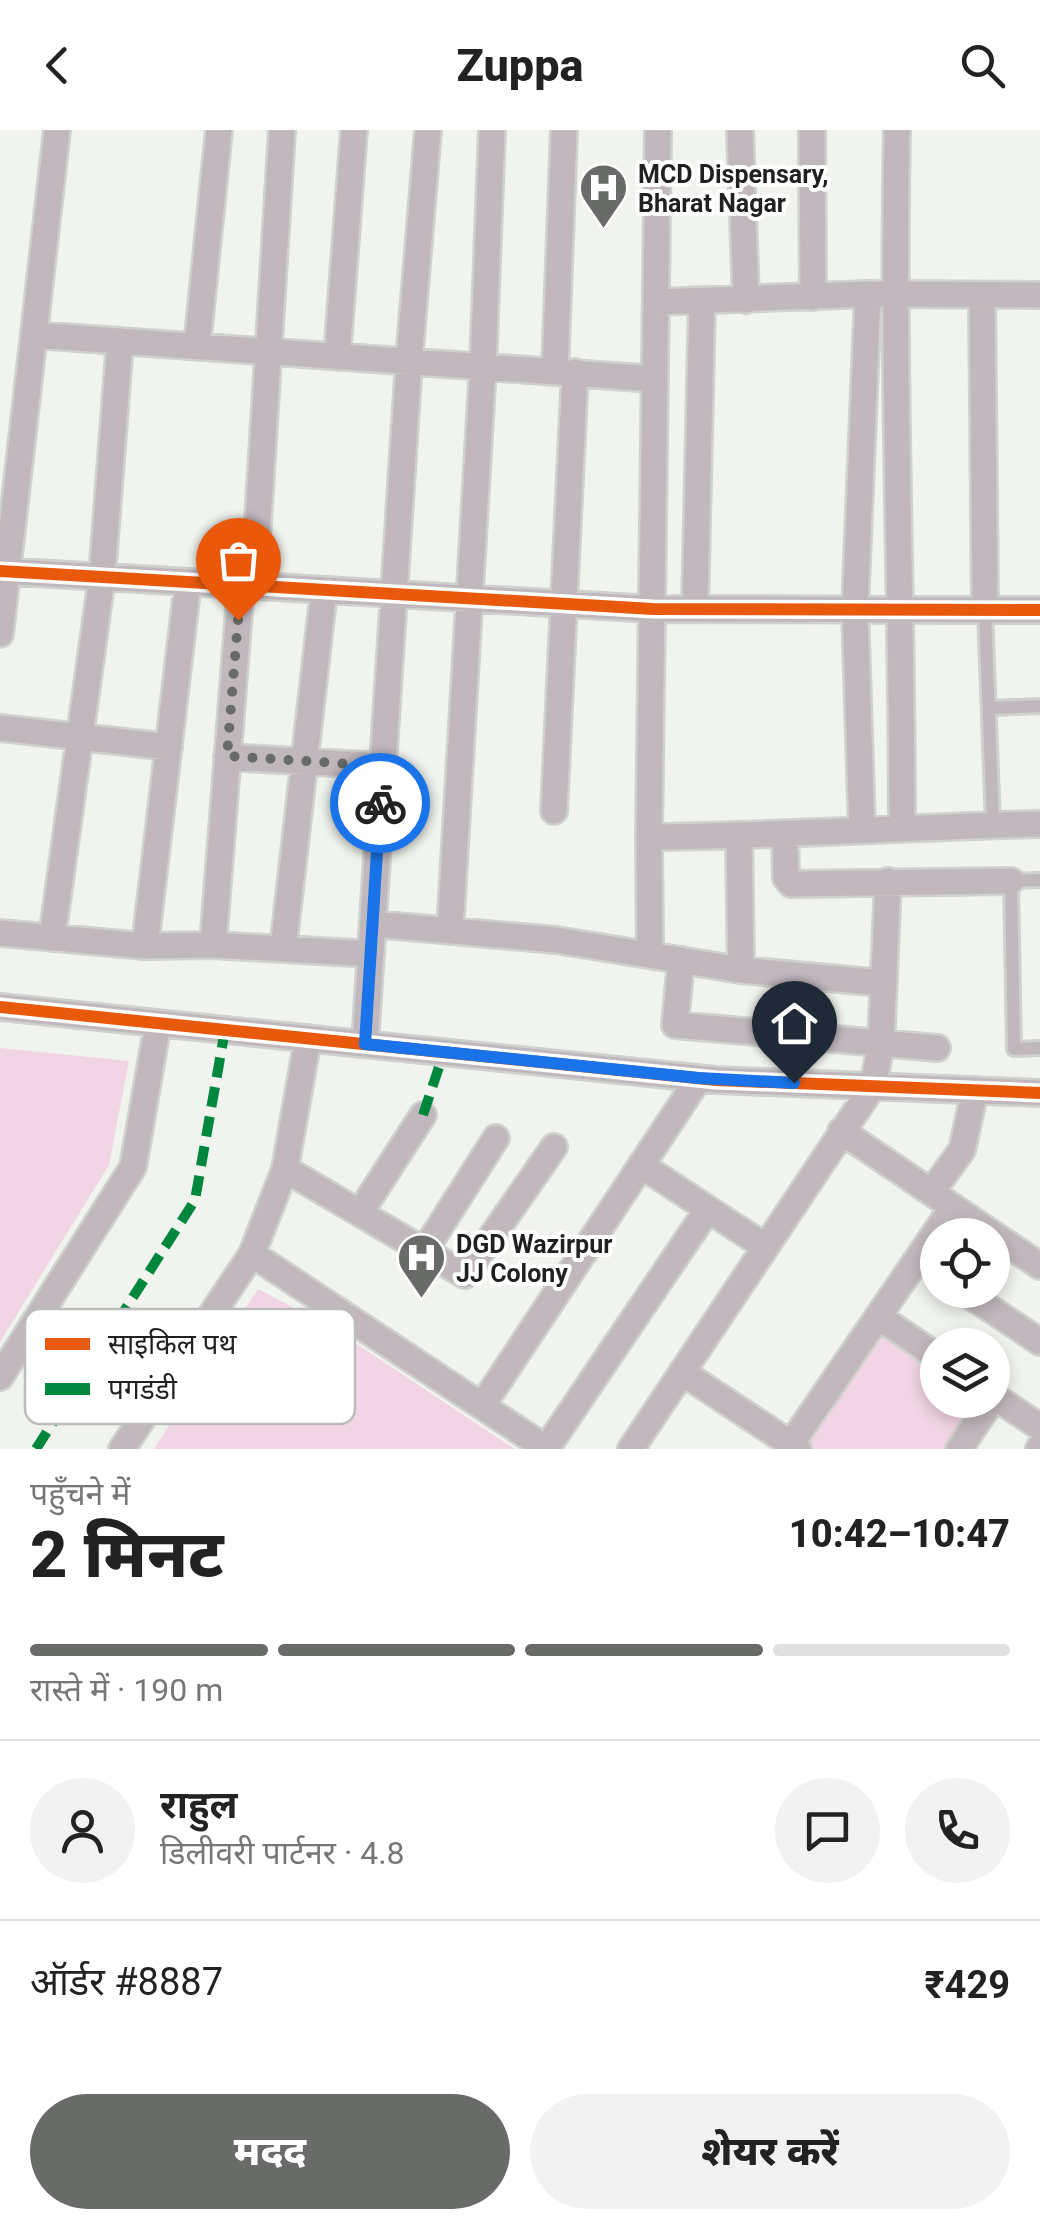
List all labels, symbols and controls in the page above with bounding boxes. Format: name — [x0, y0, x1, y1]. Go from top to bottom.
icon: back — [30, 38, 85, 93]
icon: search — [955, 38, 1010, 93]
text: Zuppa — [457, 39, 583, 92]
place label: MCD Dispensary, Bharat Nagar — [638, 160, 829, 218]
hospital icon: MCD Dispensary, Bharat Nagar — [577, 162, 629, 230]
pin — [196, 518, 281, 621]
icon: bag — [211, 533, 266, 588]
courier — [330, 753, 430, 853]
icon: bike — [353, 776, 408, 831]
pin — [752, 981, 837, 1084]
icon: home — [767, 996, 822, 1051]
map controls — [920, 1218, 1010, 1418]
button: locate — [920, 1218, 1010, 1308]
place label: DGD Wazirpur JJ Colony — [456, 1230, 612, 1288]
hospital icon: DGD Wazirpur JJ Colony — [395, 1232, 447, 1300]
legend — [25, 1309, 355, 1424]
text: साइकिल पथ — [108, 1328, 238, 1361]
button: layers — [920, 1328, 1010, 1418]
text: पगडंडी — [108, 1373, 178, 1406]
text: पहुँचने में — [30, 1475, 130, 1513]
text: 10:42–10:47 — [789, 1512, 1010, 1556]
text: 2 मिनट — [30, 1517, 224, 1593]
text: रास्ते में · 190 m — [30, 1671, 223, 1709]
button: person — [30, 1778, 135, 1883]
button: chat — [775, 1778, 880, 1883]
button: phone — [905, 1778, 1010, 1883]
text: राहुल — [160, 1783, 237, 1827]
text: डिलीवरी पार्टनर · 4.8 — [160, 1834, 405, 1872]
text: ऑर्डर #8887 — [30, 1960, 223, 2004]
text: ₹429 — [925, 1963, 1010, 2007]
button: मदद — [30, 2094, 510, 2209]
button: शेयर करें — [530, 2094, 1010, 2209]

